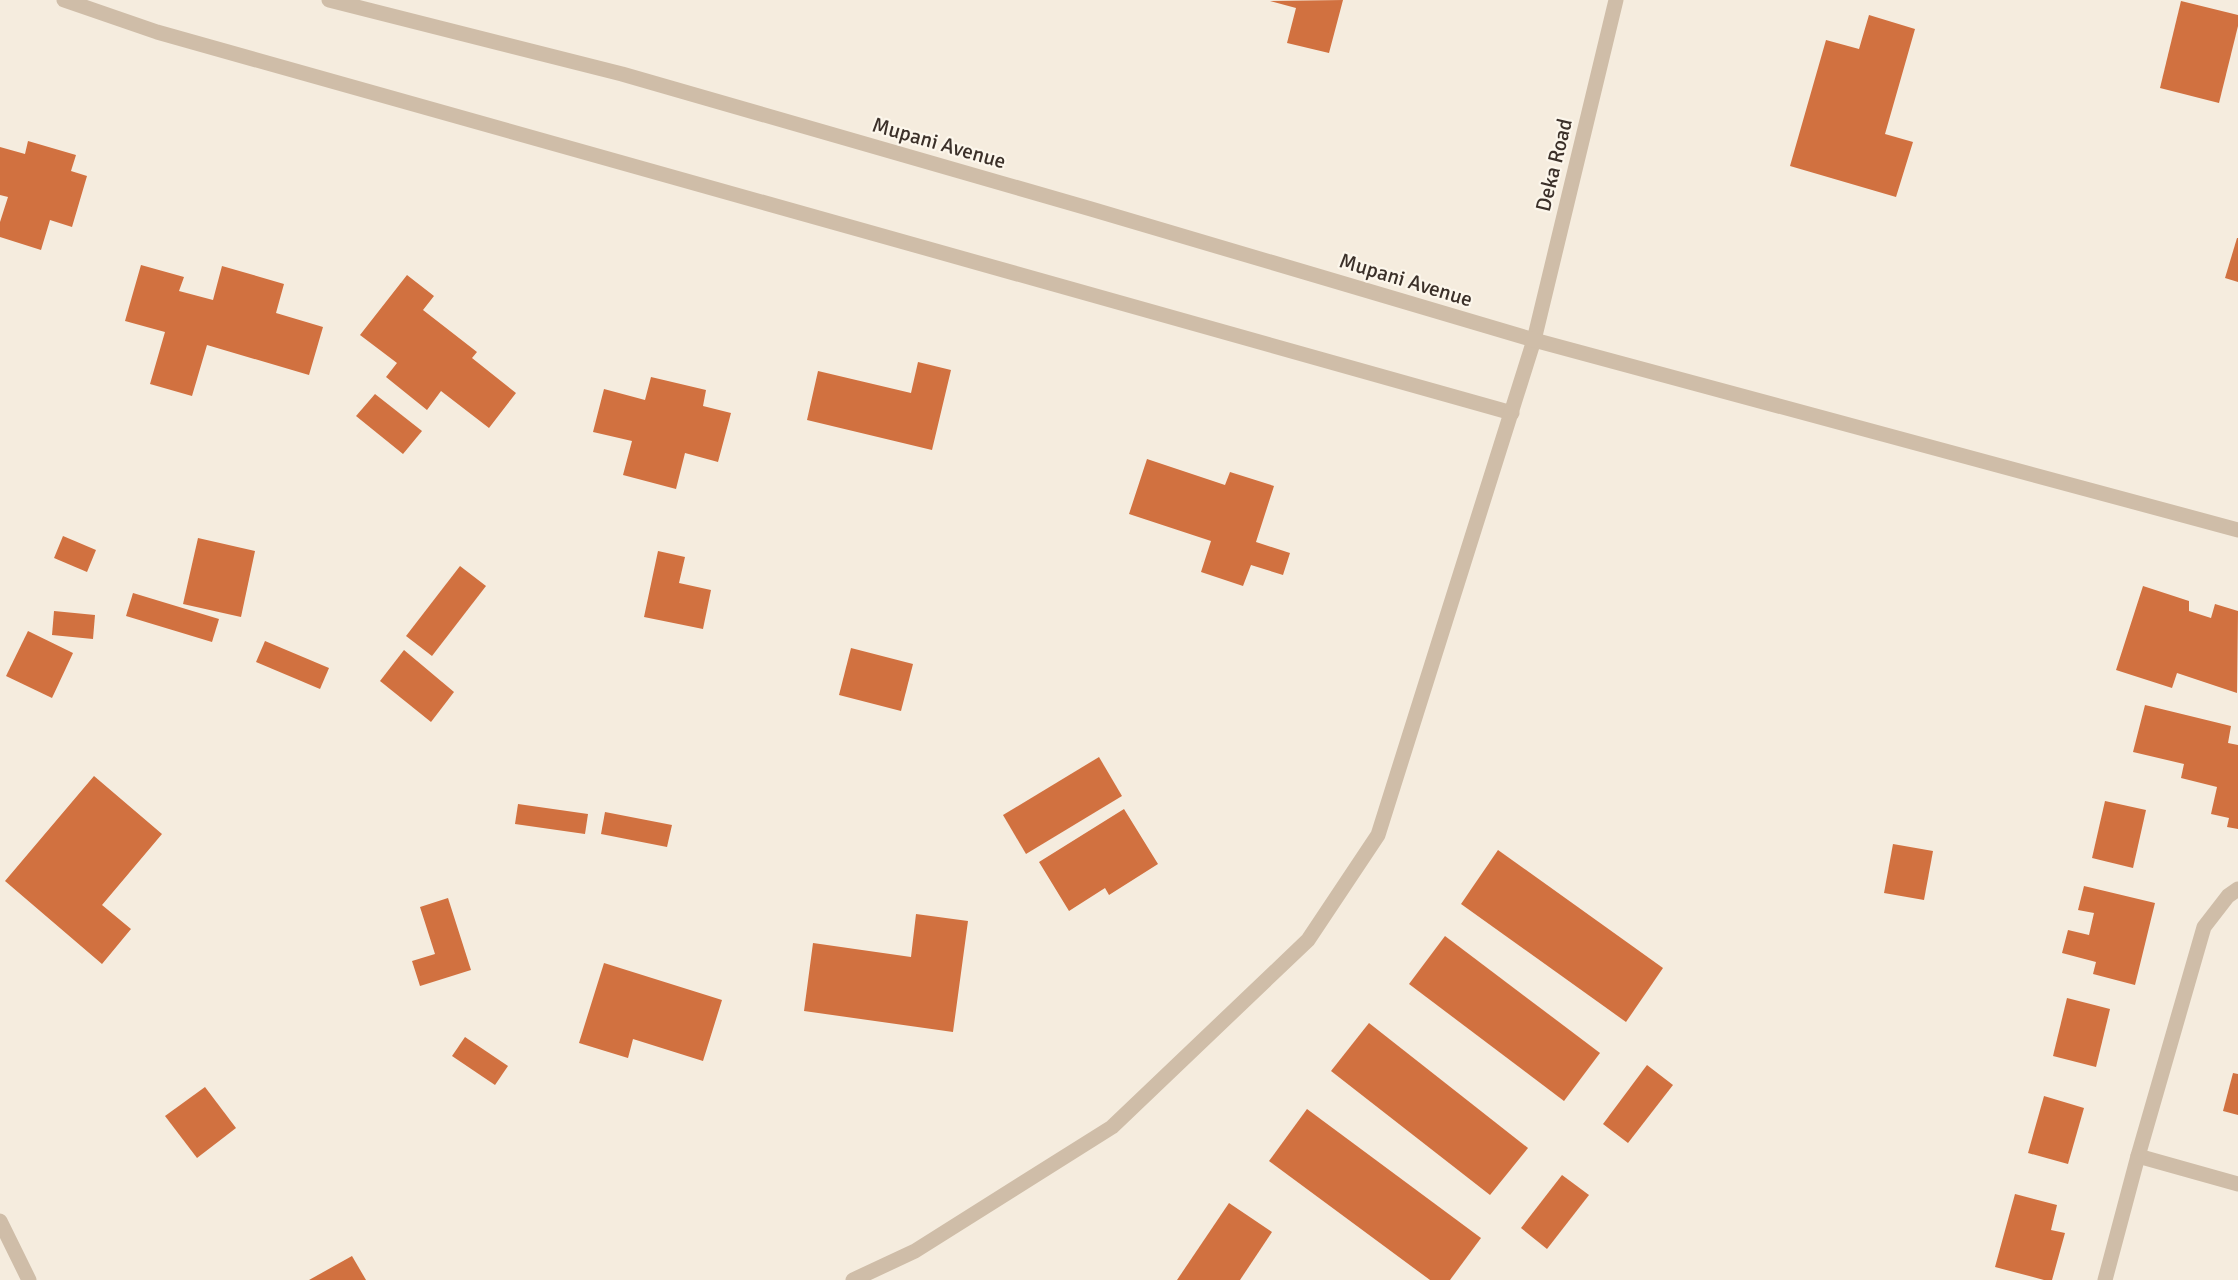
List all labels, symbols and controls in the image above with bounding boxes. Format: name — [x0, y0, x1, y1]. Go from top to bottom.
street label: Mupani Avenue — [869, 112, 1009, 174]
street label: Deka Road — [1530, 116, 1578, 214]
street label: Mupani Avenue — [1336, 247, 1476, 313]

